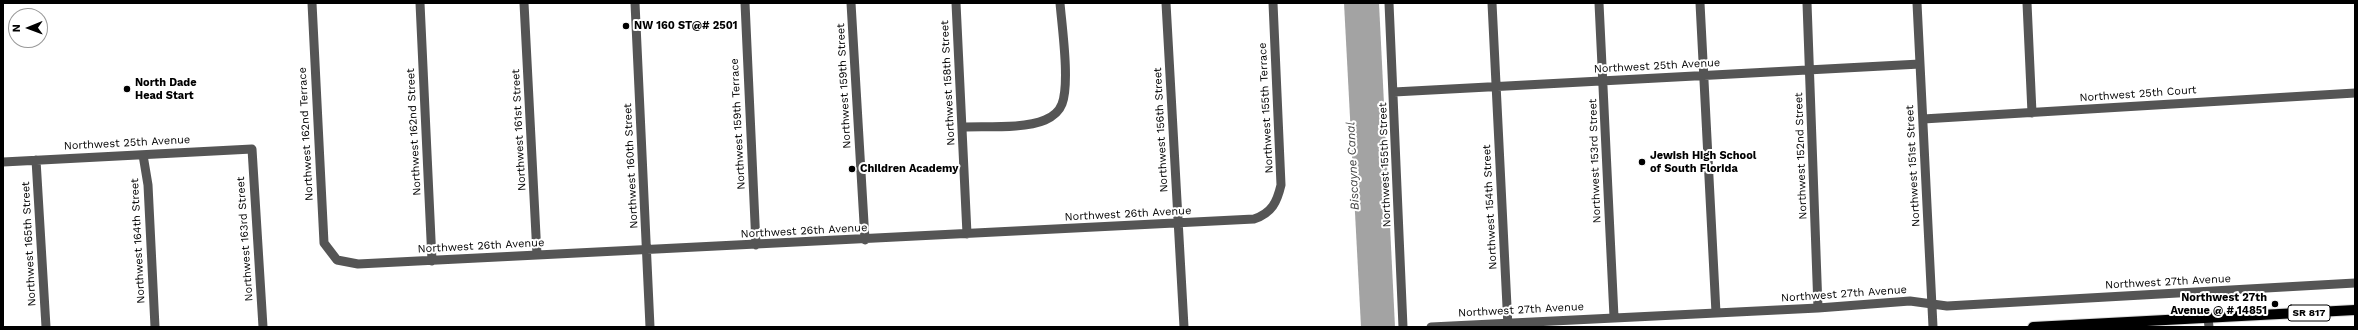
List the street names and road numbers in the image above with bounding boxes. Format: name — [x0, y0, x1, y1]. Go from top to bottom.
street label: Northwest 158th Street — [938, 20, 958, 146]
street label: Northwest 159th Street — [834, 23, 854, 149]
street label: Northwest 155th Terrace — [1256, 42, 1276, 174]
street label: Northwest 25th Avenue — [1593, 56, 1721, 76]
street label: Northwest 159th Terrace — [728, 58, 748, 190]
street label: Northwest 162nd Terrace — [296, 67, 316, 201]
street label: Northwest 156th Street — [1151, 67, 1171, 193]
street label: Northwest 162nd Street — [404, 68, 424, 196]
street label: Northwest 161st Street — [509, 69, 529, 191]
street label: Northwest 25th Court — [2079, 83, 2197, 105]
street label: Northwest 152nd Street — [1792, 92, 1810, 220]
street label: Northwest 153rd Street — [1586, 98, 1604, 224]
street label: Northwest 155th Street — [1376, 102, 1394, 228]
street label: Northwest 160th Street — [621, 103, 641, 229]
street label: Northwest 151st Street — [1903, 105, 1923, 227]
street label: Northwest 25th Avenue — [63, 133, 191, 153]
street label: Northwest 154th Street — [1480, 144, 1500, 270]
street label: Northwest 163rd Street — [234, 176, 256, 302]
street label: Northwest 164th Street — [128, 178, 148, 304]
street label: Northwest 165th Street — [19, 181, 39, 307]
street label: Northwest 26th Avenue — [1064, 204, 1192, 224]
street label: Northwest 26th Avenue — [740, 221, 868, 241]
street label: Northwest 26th Avenue — [417, 236, 545, 256]
street label: Northwest 27th Avenue — [2105, 272, 2231, 292]
street label: Northwest 27th Avenue — [1781, 283, 1907, 305]
street label: Northwest 27th Avenue — [1458, 300, 1584, 320]
road number: SR 817 — [2288, 305, 2330, 321]

